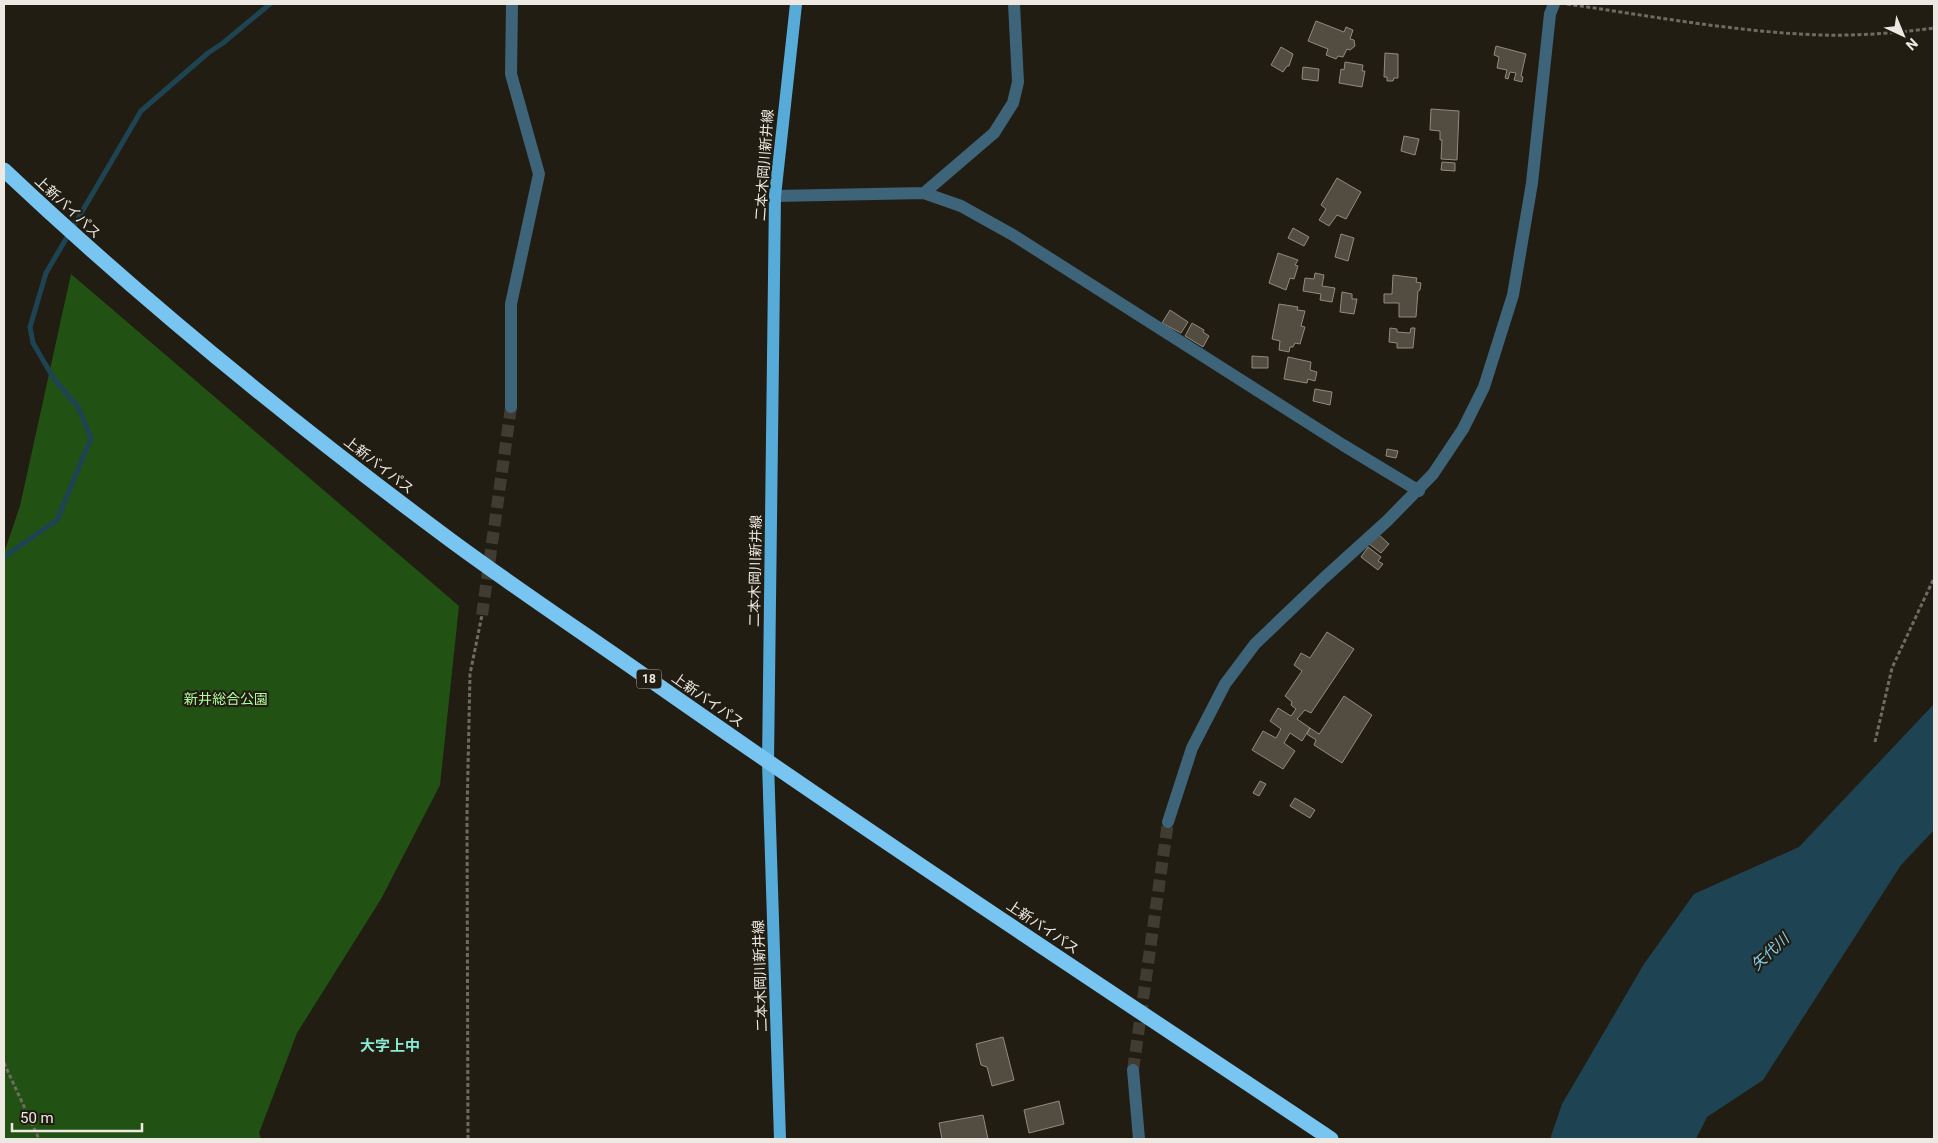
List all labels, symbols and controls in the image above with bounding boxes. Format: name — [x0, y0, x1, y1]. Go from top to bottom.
north arrow — [1878, 10, 1928, 60]
text: N — [1903, 35, 1921, 54]
street label: 二本木岡川新井線 — [752, 109, 776, 221]
street label: 上新バイパス — [32, 173, 104, 241]
street label: 上新バイパス — [341, 433, 417, 497]
street label: 二本木岡川新井線 — [746, 515, 764, 627]
street label: 上新バイパス — [669, 669, 747, 731]
road number: 18 — [636, 670, 662, 689]
park label: 新井総合公園 — [184, 691, 268, 707]
street label: 上新バイパス — [1004, 897, 1082, 957]
street label: 二本木岡川新井線 — [750, 920, 770, 1032]
water label: 矢代川 — [1747, 929, 1794, 974]
district label: 大字上中 — [360, 1037, 420, 1055]
scale bar — [12, 1100, 142, 1132]
text: 50 m — [20, 1109, 54, 1127]

